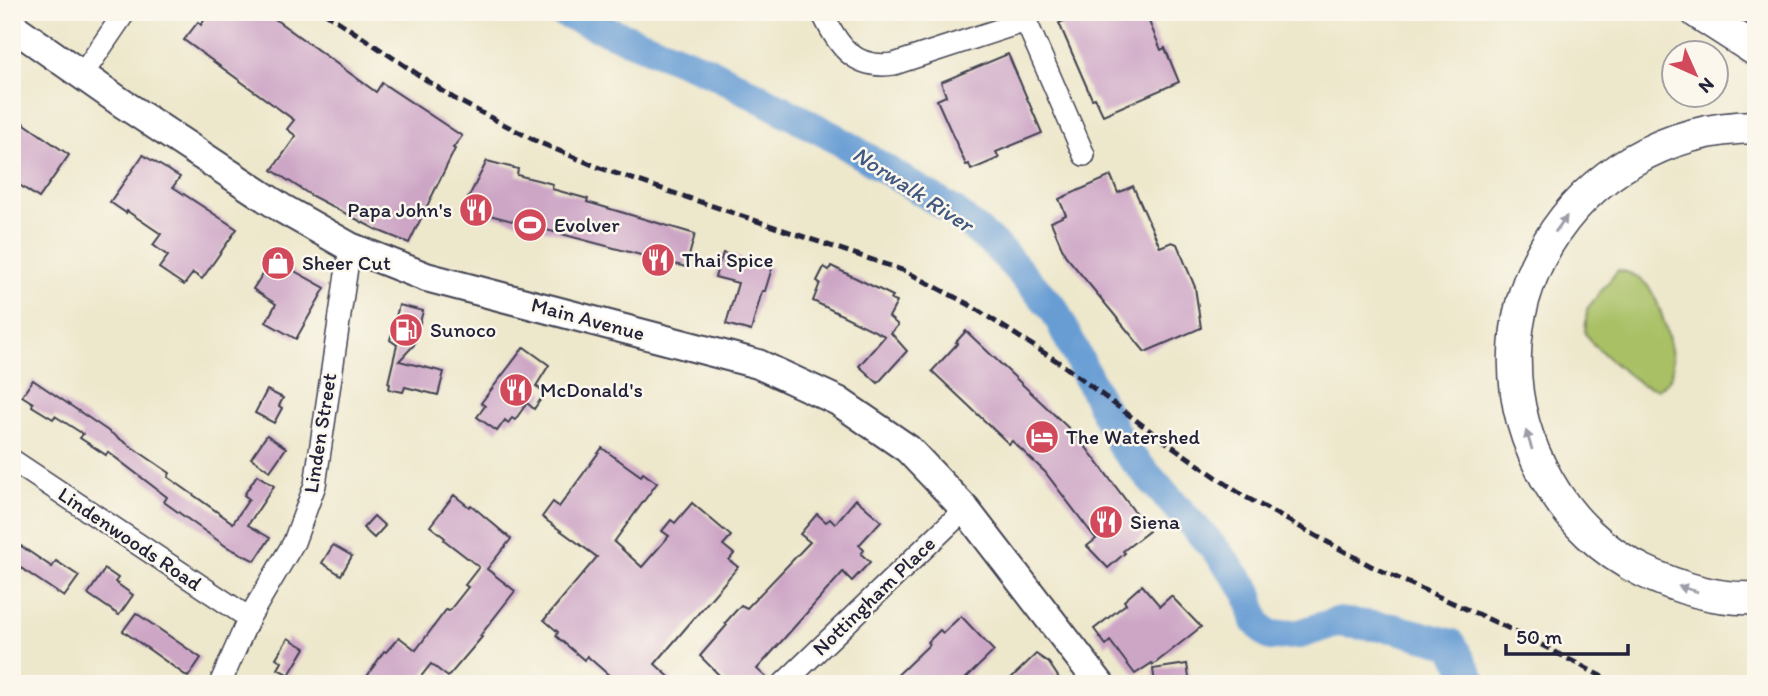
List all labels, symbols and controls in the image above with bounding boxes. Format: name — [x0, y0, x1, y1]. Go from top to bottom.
north arrow — [1660, 38, 1730, 108]
text: N — [1694, 73, 1719, 98]
water label: Norwalk River — [848, 140, 981, 240]
restaurant icon: Papa John's — [457, 191, 495, 229]
place label: Papa John's — [347, 197, 452, 222]
sports icon: Evolver — [511, 206, 549, 244]
place label: Evolver — [554, 212, 620, 237]
one-way arrow — [1554, 214, 1568, 233]
restaurant icon: Thai Spice — [639, 241, 677, 279]
shop icon: Sheer Cut — [259, 244, 297, 282]
place label: Thai Spice — [682, 247, 773, 272]
place label: Sheer Cut — [302, 250, 391, 275]
street label: Main Avenue — [529, 291, 648, 346]
fuel station icon: Sunoco — [387, 311, 425, 349]
place label: Sunoco — [430, 317, 496, 342]
street label: Linden Street — [298, 371, 341, 495]
restaurant icon: McDonald's — [497, 371, 535, 409]
place label: McDonald's — [540, 377, 643, 402]
hotel icon: The Watershed — [1023, 418, 1061, 456]
place label: The Watershed — [1066, 424, 1201, 449]
one-way arrow — [1523, 429, 1534, 450]
street label: Lindenwoods Road — [54, 481, 207, 596]
restaurant icon: Siena — [1087, 503, 1125, 541]
place label: Siena — [1130, 509, 1180, 534]
street label: Nottingham Place — [807, 531, 940, 661]
one-way arrow — [1678, 583, 1699, 593]
scale bar — [1506, 612, 1628, 656]
text: 50 m — [1516, 624, 1563, 649]

